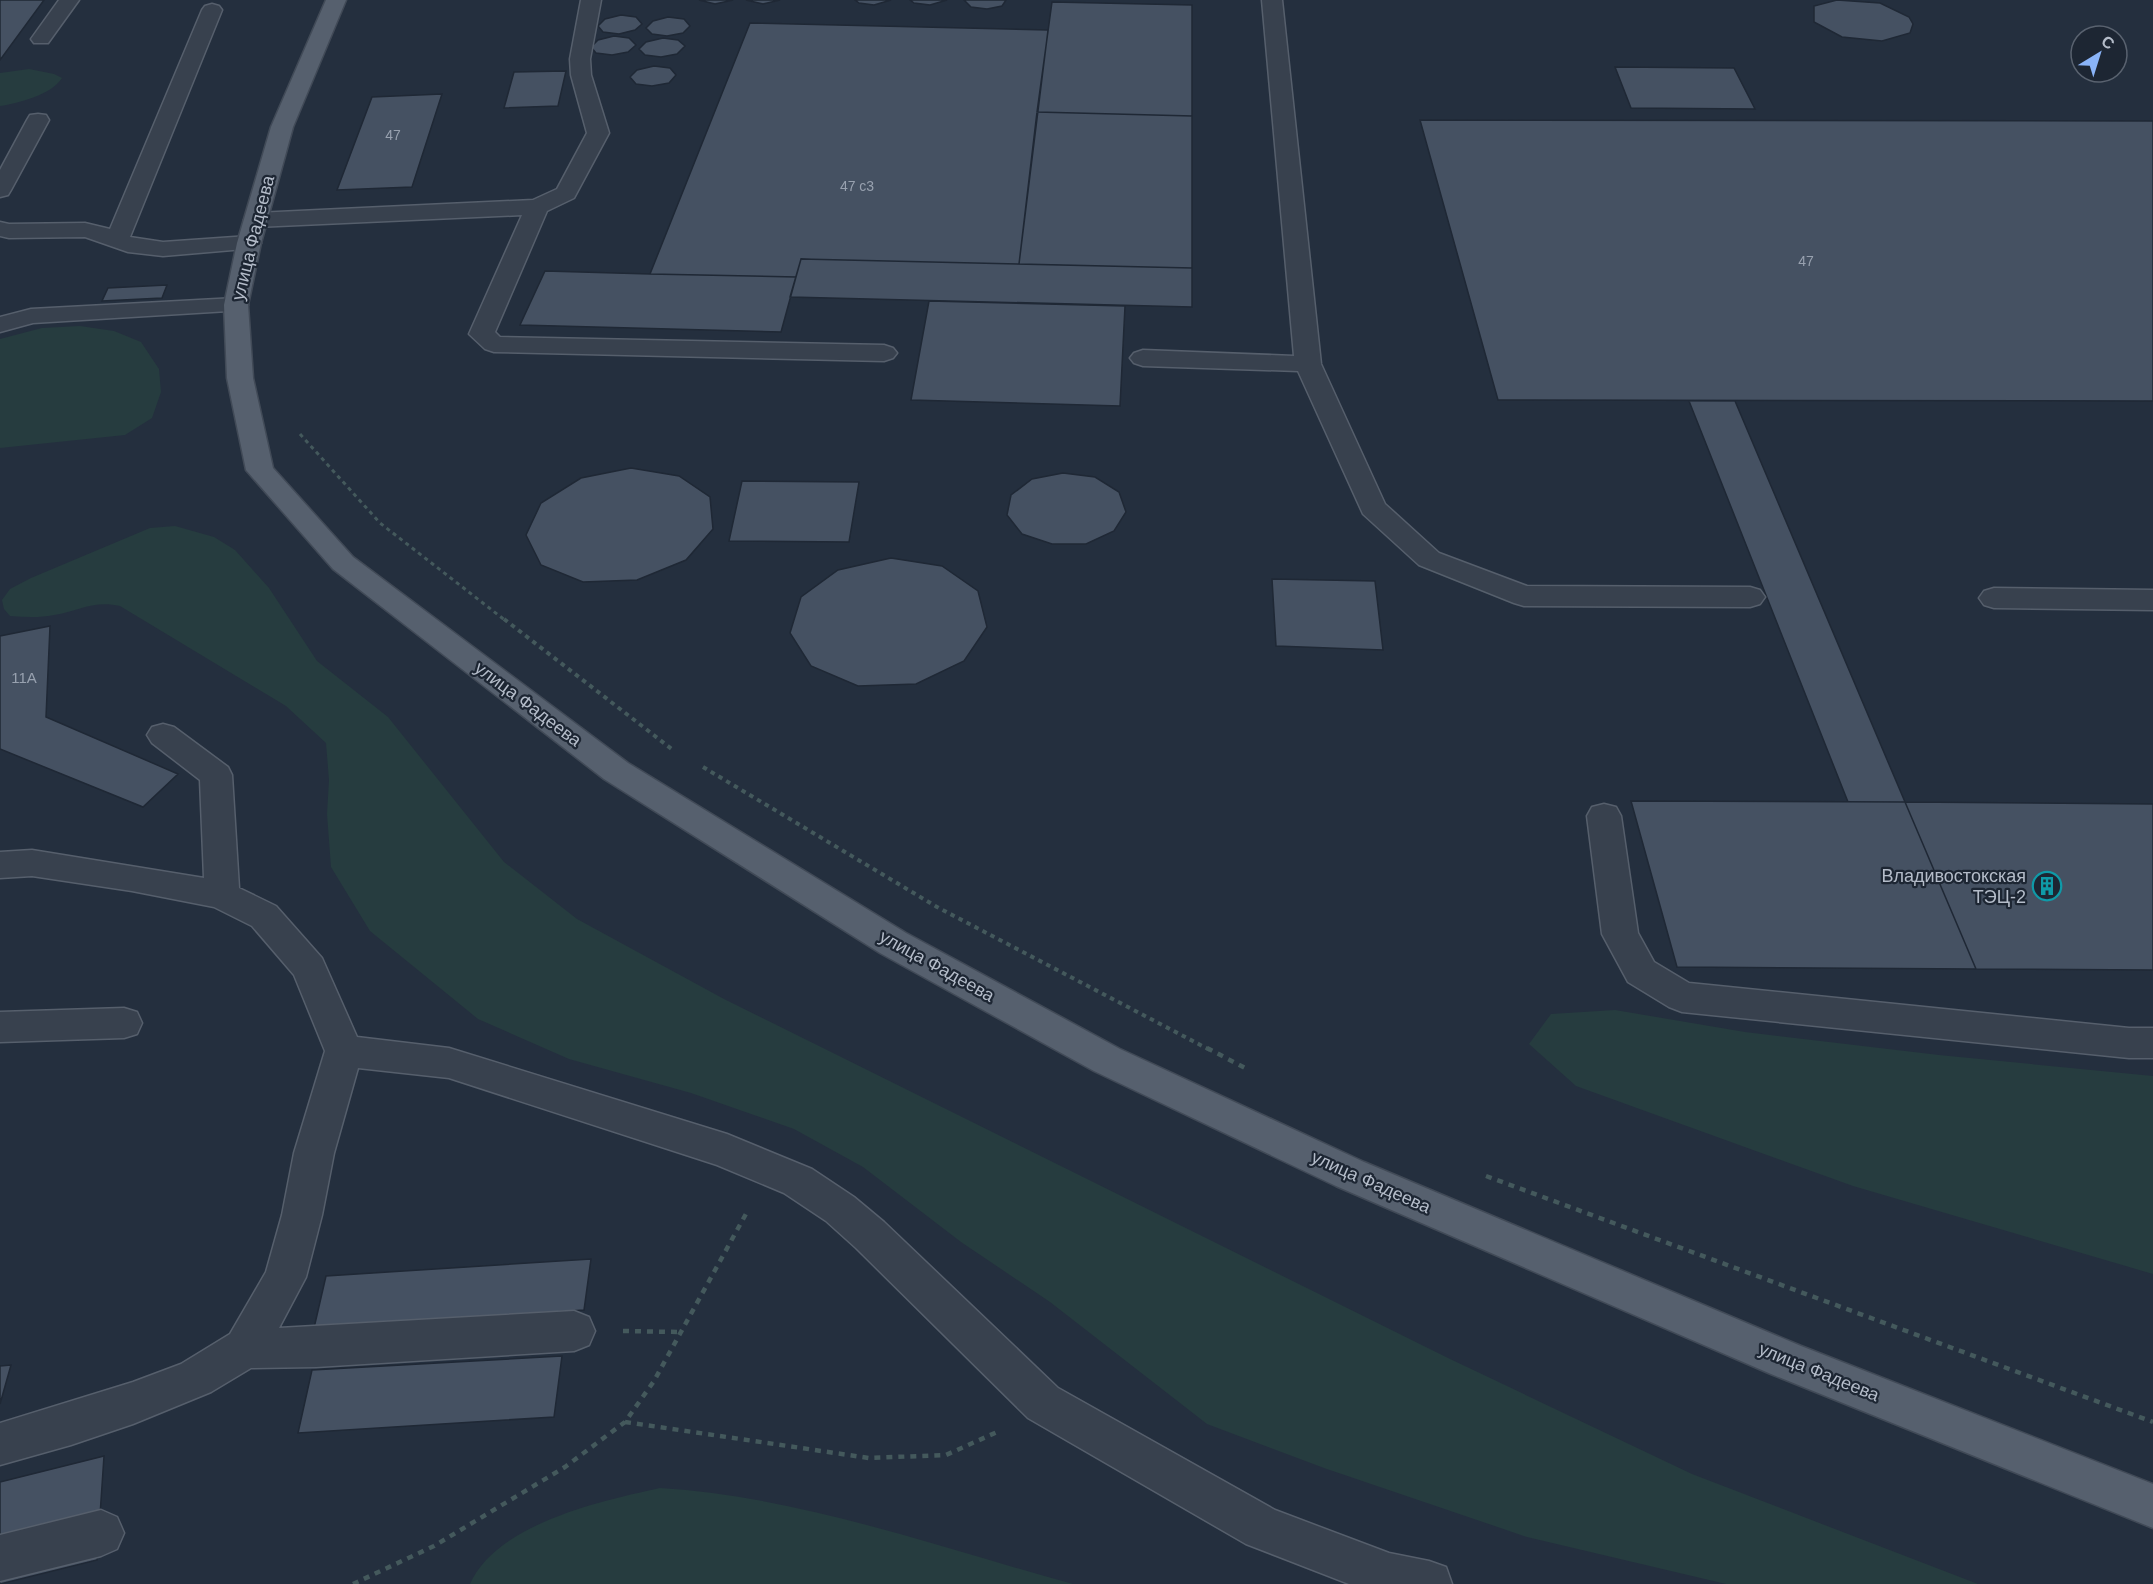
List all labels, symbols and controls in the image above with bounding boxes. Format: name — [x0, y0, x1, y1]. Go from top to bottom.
north arrow — [2069, 24, 2129, 84]
text: С — [2098, 32, 2118, 53]
house number: 47 — [385, 127, 401, 143]
street label: улица Фадеева — [228, 172, 278, 303]
house number: 47 с3 — [840, 178, 874, 194]
house number: 47 — [1798, 253, 1814, 269]
street label: улица Фадеева — [471, 657, 586, 751]
house number: 11А — [11, 669, 37, 686]
place label: Владивостокская ТЭЦ-2 — [1881, 866, 2026, 907]
building icon: Владивостокская ТЭЦ-2 — [2031, 870, 2063, 902]
street label: улица Фадеева — [876, 926, 999, 1006]
street label: улица Фадеева — [1308, 1147, 1434, 1218]
street label: улица Фадеева — [1756, 1339, 1883, 1406]

